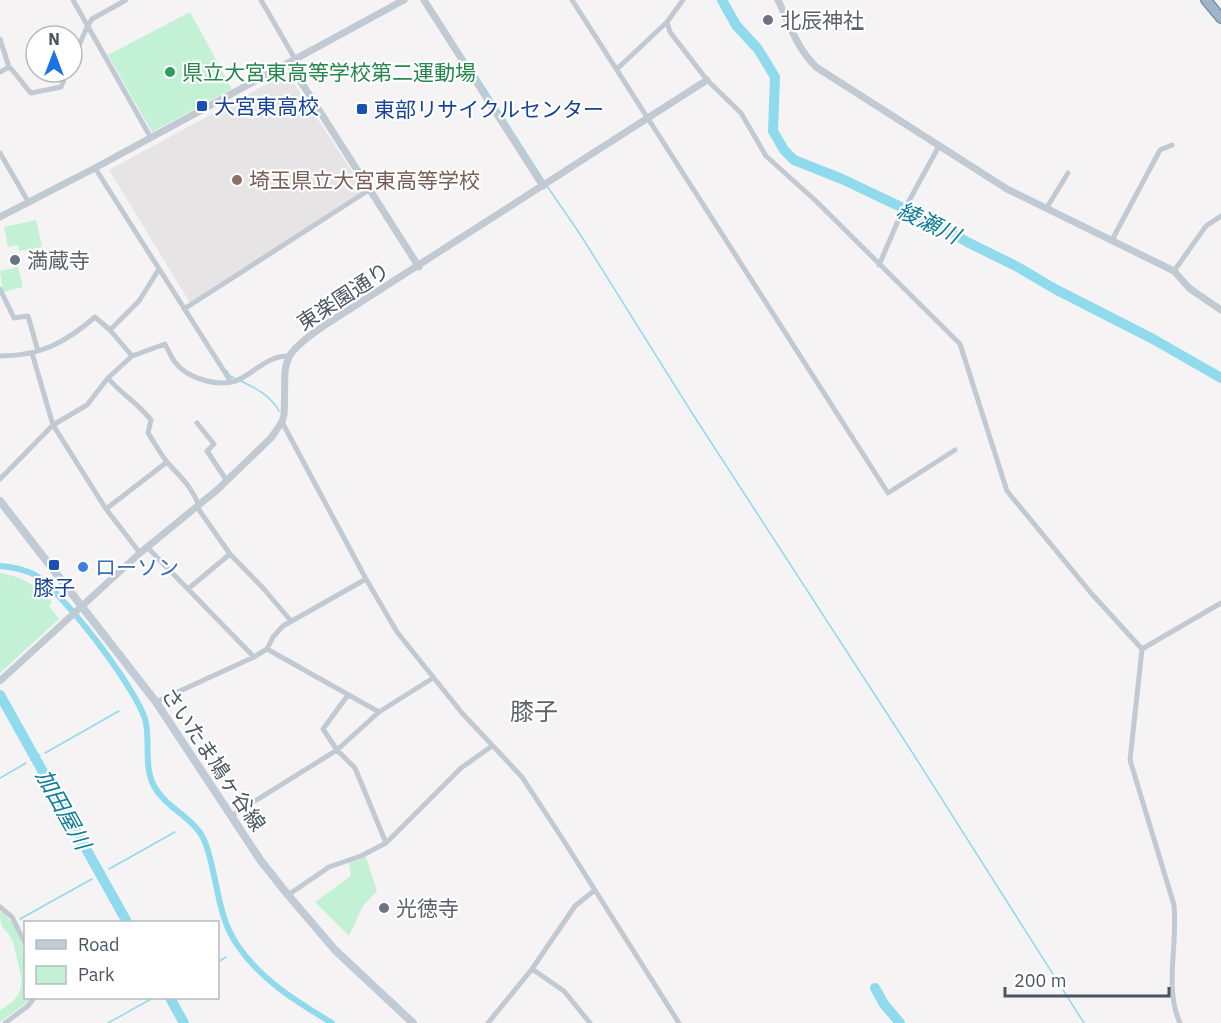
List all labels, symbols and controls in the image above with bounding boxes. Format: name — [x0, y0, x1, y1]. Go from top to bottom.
place label: 北辰神社 — [780, 6, 864, 34]
marker: 北辰神社 — [761, 13, 775, 27]
north arrow — [24, 24, 84, 84]
text: N — [48, 29, 60, 49]
place label: 県立大宮東高等学校第二運動場 — [182, 58, 476, 86]
marker: 県立大宮東高等学校第二運動場 — [163, 65, 177, 79]
place label: 大宮東高校 — [214, 92, 319, 120]
place label: 東部リサイクルセンター — [374, 95, 604, 123]
marker: 大宮東高校 — [195, 99, 209, 113]
marker: 東部リサイクルセンター — [355, 102, 369, 116]
place label: 埼玉県立大宮東高等学校 — [249, 166, 480, 194]
marker: 埼玉県立大宮東高等学校 — [230, 173, 244, 187]
water label: 綾瀬川 — [893, 194, 967, 250]
place label: 満蔵寺 — [27, 246, 90, 274]
marker: 満蔵寺 — [8, 253, 22, 267]
street label: 東楽園通り — [291, 256, 395, 336]
place label: ローソン — [95, 553, 179, 581]
marker: 膝子 — [47, 558, 61, 572]
marker: ローソン — [76, 560, 90, 574]
place label: 膝子 — [33, 573, 75, 601]
street label: さいたま鳩ヶ谷線 — [156, 682, 272, 836]
district label: 膝子 — [510, 695, 558, 727]
water label: 加田屋川 — [30, 763, 99, 856]
place label: 光徳寺 — [396, 894, 459, 922]
marker: 光徳寺 — [377, 901, 391, 915]
legend — [24, 921, 219, 999]
text: Road — [78, 933, 119, 956]
scale bar — [1005, 960, 1168, 998]
text: Park — [78, 963, 115, 986]
text: 200 m — [1014, 969, 1066, 992]

